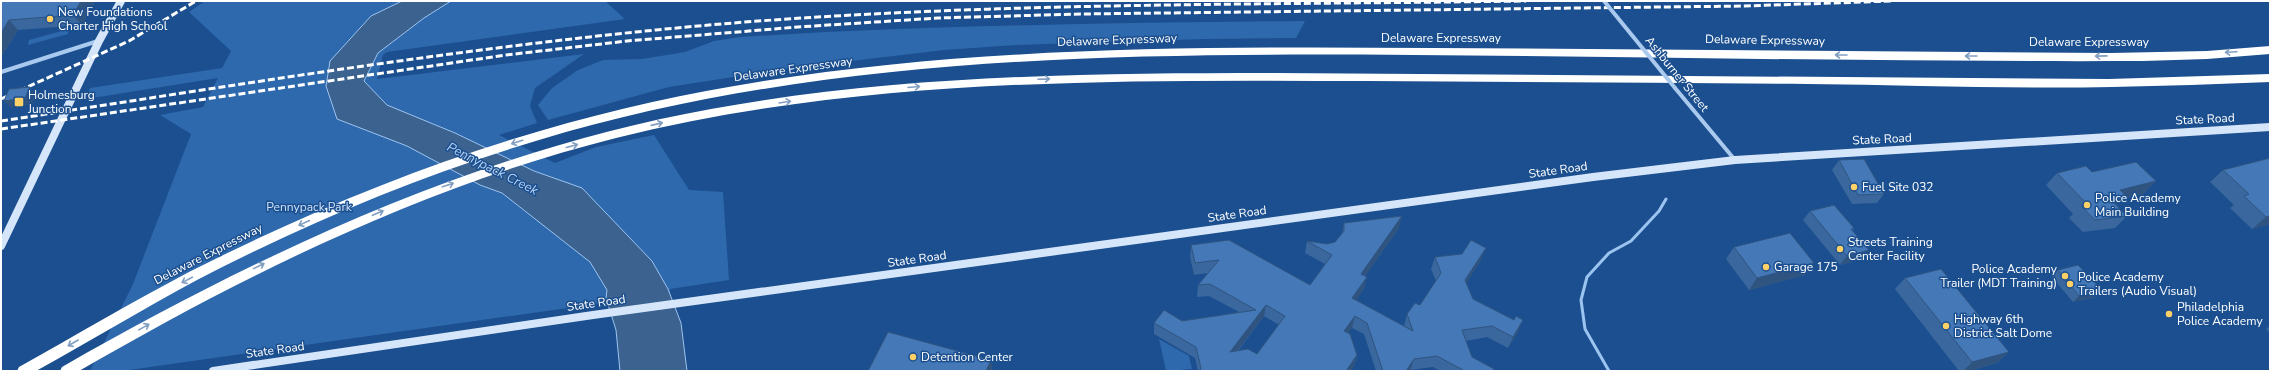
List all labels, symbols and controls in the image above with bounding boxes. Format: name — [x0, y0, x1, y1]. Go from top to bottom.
place label: New Foundations Charter High School — [58, 4, 168, 34]
marker: New Foundations Charter High School — [45, 14, 55, 24]
street label: Delaware Expressway — [1057, 30, 1178, 50]
street label: Delaware Expressway — [1381, 30, 1502, 46]
street label: Delaware Expressway — [1705, 31, 1826, 49]
street label: Ashburner Street — [1642, 33, 1713, 116]
street label: Delaware Expressway — [2029, 34, 2150, 50]
one-way arrow — [2225, 49, 2238, 56]
one-way arrow — [1835, 51, 1848, 59]
one-way arrow — [1965, 52, 1978, 60]
street label: Delaware Expressway — [733, 53, 854, 85]
one-way arrow — [2095, 53, 2108, 60]
one-way arrow — [1037, 76, 1050, 83]
one-way arrow — [907, 83, 920, 90]
place label: Holmesburg Junction — [27, 87, 95, 117]
marker: Holmesburg Junction — [13, 96, 25, 108]
one-way arrow — [778, 98, 791, 106]
street label: State Road — [2175, 109, 2235, 129]
one-way arrow — [650, 120, 663, 127]
street label: State Road — [1852, 129, 1912, 149]
water label: Pennypack Creek — [444, 138, 542, 200]
one-way arrow — [511, 139, 524, 146]
one-way arrow — [565, 141, 578, 149]
street label: State Road — [1527, 158, 1589, 182]
place label: Fuel Site 032 — [1862, 179, 1934, 195]
one-way arrow — [441, 181, 454, 188]
marker: Fuel Site 032 — [1849, 182, 1859, 192]
place label: Police Academy Main Building — [2095, 190, 2181, 220]
park label: Pennypack Park — [266, 199, 353, 215]
marker: Police Academy Main Building — [2082, 200, 2092, 210]
street label: State Road — [1206, 202, 1268, 226]
one-way arrow — [371, 209, 383, 216]
street label: Delaware Expressway — [151, 219, 266, 288]
one-way arrow — [298, 220, 310, 227]
place label: Streets Training Center Facility — [1848, 234, 1933, 264]
marker: Streets Training Center Facility — [1835, 244, 1845, 254]
street label: State Road — [886, 247, 948, 271]
place label: Garage 175 — [1774, 259, 1838, 275]
place label: Police Academy Trailer (MDT Training) — [1940, 261, 2058, 291]
one-way arrow — [253, 262, 265, 269]
marker: Garage 175 — [1761, 262, 1771, 272]
place label: Police Academy Trailers (Audio Visual) — [2078, 269, 2197, 299]
marker: Police Academy Trailer (MDT Training) — [2060, 271, 2070, 281]
one-way arrow — [181, 277, 193, 284]
marker: Police Academy Trailers (Audio Visual) — [2065, 279, 2075, 289]
street label: State Road — [565, 291, 627, 315]
place label: Philadelphia Police Academy — [2177, 299, 2263, 329]
marker: Philadelphia Police Academy — [2164, 309, 2174, 319]
place label: Highway 6th District Salt Dome — [1954, 311, 2052, 341]
marker: Highway 6th District Salt Dome — [1941, 321, 1951, 331]
one-way arrow — [138, 322, 150, 330]
street label: State Road — [244, 338, 306, 362]
one-way arrow — [67, 340, 79, 348]
place label: Detention Center — [921, 349, 1014, 365]
marker: Detention Center — [908, 352, 918, 362]

